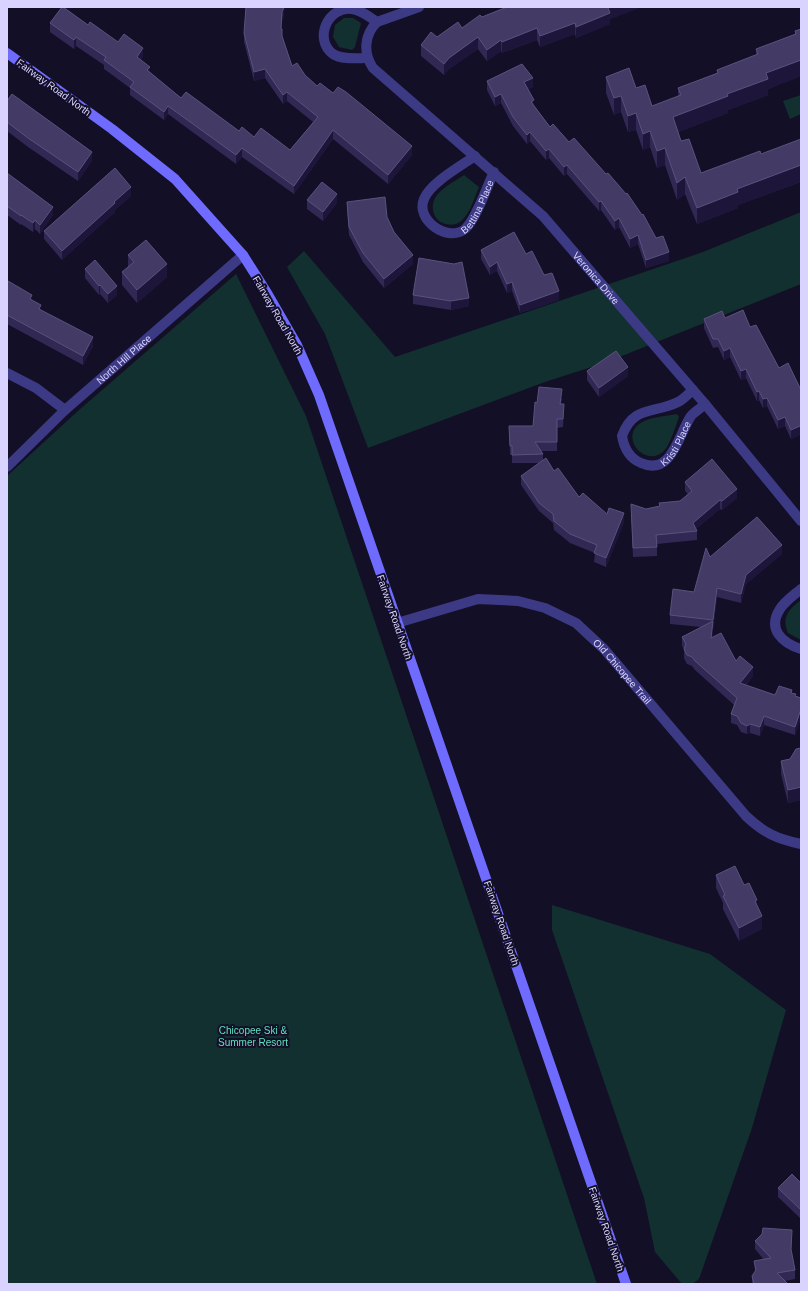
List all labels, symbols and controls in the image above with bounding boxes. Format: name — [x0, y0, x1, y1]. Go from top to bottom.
street label: Fairway Road North — [15, 57, 93, 118]
street label: Bettina Place — [459, 178, 496, 236]
street label: Veronica Drive — [571, 250, 622, 307]
street label: Fairway Road North — [251, 274, 305, 357]
street label: North Hill Place — [94, 332, 154, 386]
street label: Kristi Place — [658, 419, 693, 468]
street label: Fairway Road North — [375, 573, 414, 661]
street label: Old Chicopee Trail — [591, 637, 653, 706]
street label: Fairway Road North — [482, 879, 521, 967]
park label: Chicopee Ski & Summer Resort — [218, 1025, 288, 1048]
street label: Fairway Road North — [587, 1185, 626, 1273]

